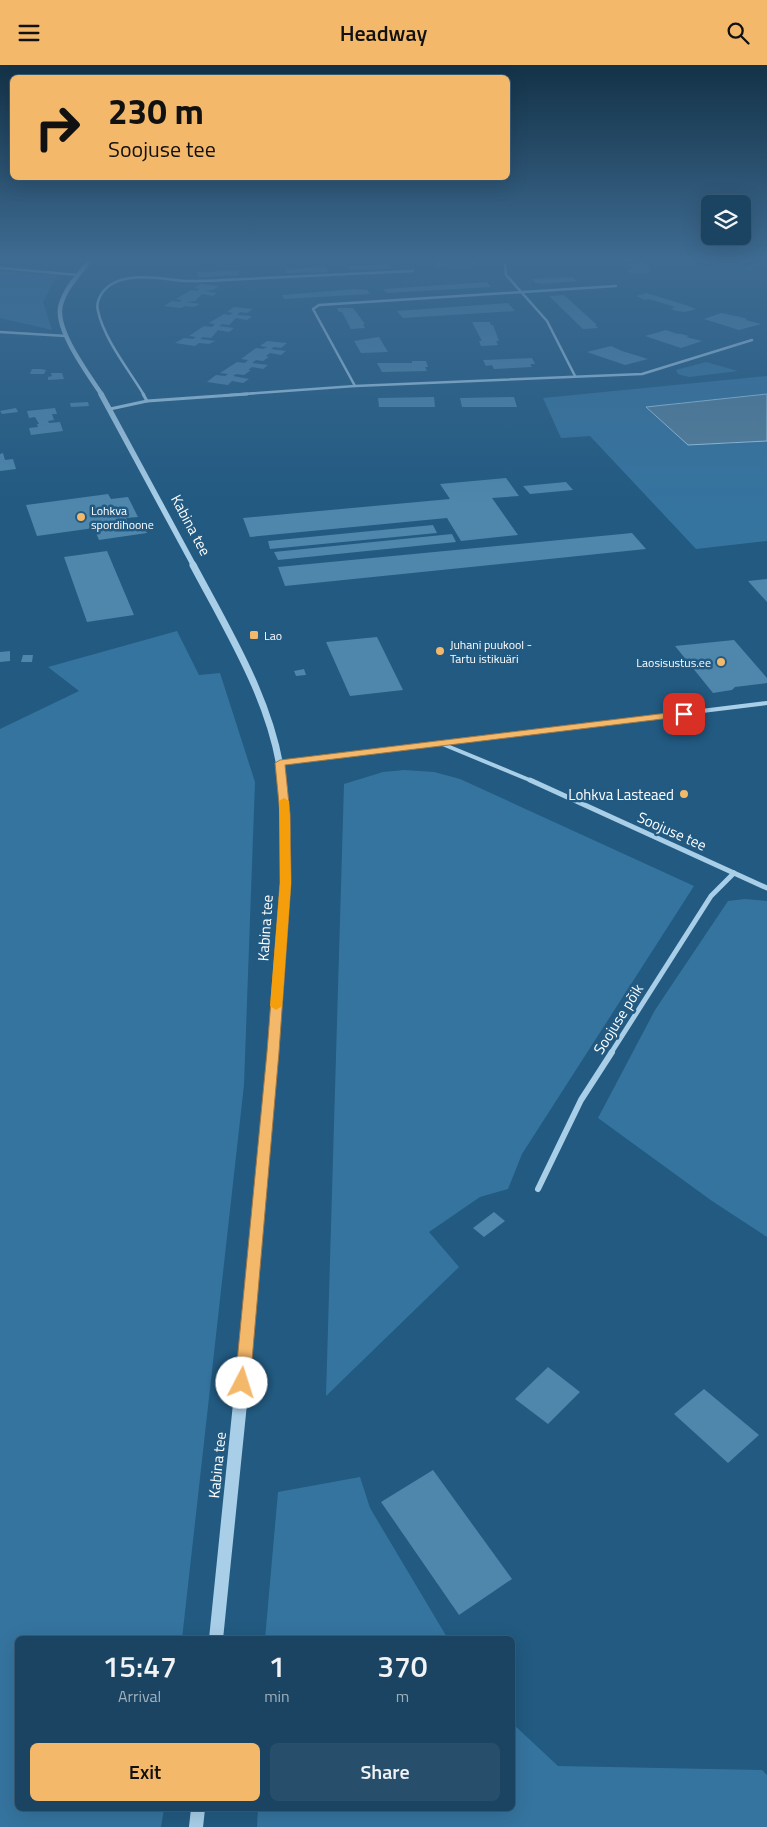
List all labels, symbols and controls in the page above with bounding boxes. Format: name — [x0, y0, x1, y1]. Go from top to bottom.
text: Headway — [340, 16, 427, 50]
icon: menu — [15, 19, 43, 47]
icon: search — [724, 19, 752, 47]
text: 230 m — [108, 84, 204, 138]
icon: right — [25, 95, 90, 160]
text: Soojuse tee — [108, 132, 216, 166]
map controls — [701, 195, 751, 245]
button: layers — [701, 195, 751, 245]
street label: Kabina tee — [165, 490, 217, 560]
place label: Lohkva spordihoone — [91, 501, 154, 534]
marker: Lohkva spordihoone — [75, 511, 87, 523]
place label: Lao — [264, 626, 282, 645]
marker: Lao — [248, 629, 260, 641]
place label: Juhani puukool - Tartu istikuäri — [450, 635, 532, 668]
marker: Juhani puukool - Tartu istikuäri — [434, 645, 446, 657]
place label: Laosisustus.ee — [636, 653, 711, 672]
marker: Laosisustus.ee — [715, 656, 727, 668]
pin — [663, 693, 705, 735]
icon: arrive — [670, 700, 698, 728]
place label: Lohkva Lasteaed — [568, 783, 674, 806]
marker: Lohkva Lasteaed — [678, 788, 690, 800]
street label: Soojuse tee — [634, 806, 710, 856]
street label: Kabina tee — [251, 894, 279, 962]
street label: Soojuse põik — [587, 979, 649, 1059]
position arrow — [215, 1356, 267, 1408]
street label: Kabina tee — [202, 1431, 232, 1499]
text: 15:47 — [102, 1643, 177, 1689]
text: 1 — [269, 1643, 285, 1689]
text: 370 — [377, 1643, 428, 1689]
text: Arrival — [118, 1684, 161, 1708]
text: min — [264, 1684, 290, 1708]
text: m — [396, 1684, 409, 1708]
button: Exit — [30, 1743, 260, 1801]
button: Share — [270, 1743, 500, 1801]

